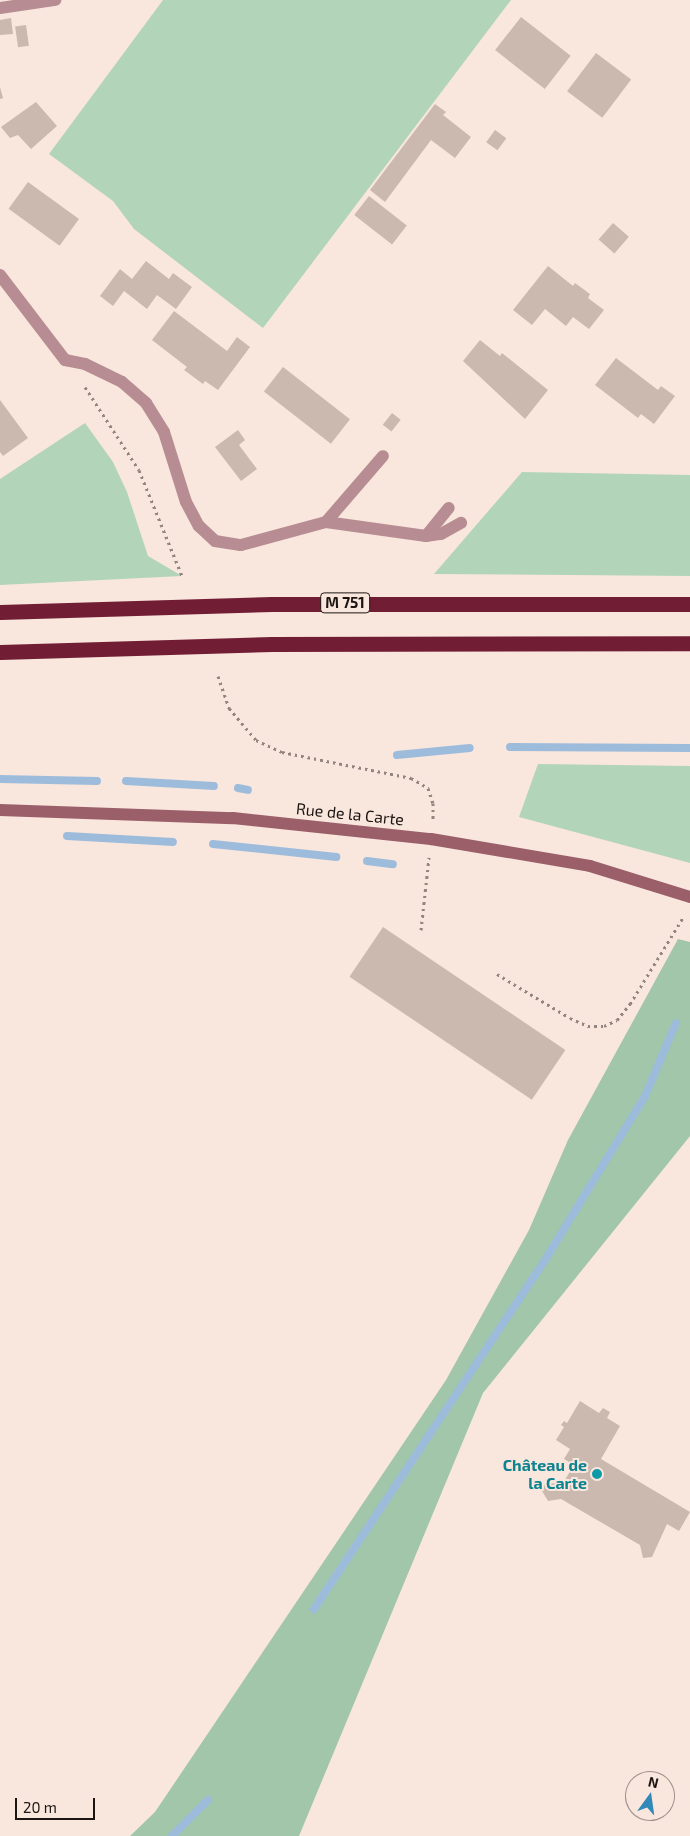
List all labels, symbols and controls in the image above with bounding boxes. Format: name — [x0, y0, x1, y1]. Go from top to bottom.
road number: M 751 — [320, 590, 370, 616]
street label: Rue de la Carte — [295, 799, 405, 829]
place label: Château de la Carte — [503, 1455, 587, 1493]
marker: Château de la Carte — [591, 1468, 603, 1480]
north arrow — [625, 1771, 675, 1821]
text: N — [647, 1772, 660, 1791]
scale bar — [18, 1788, 98, 1820]
text: 20 m — [23, 1798, 57, 1816]

